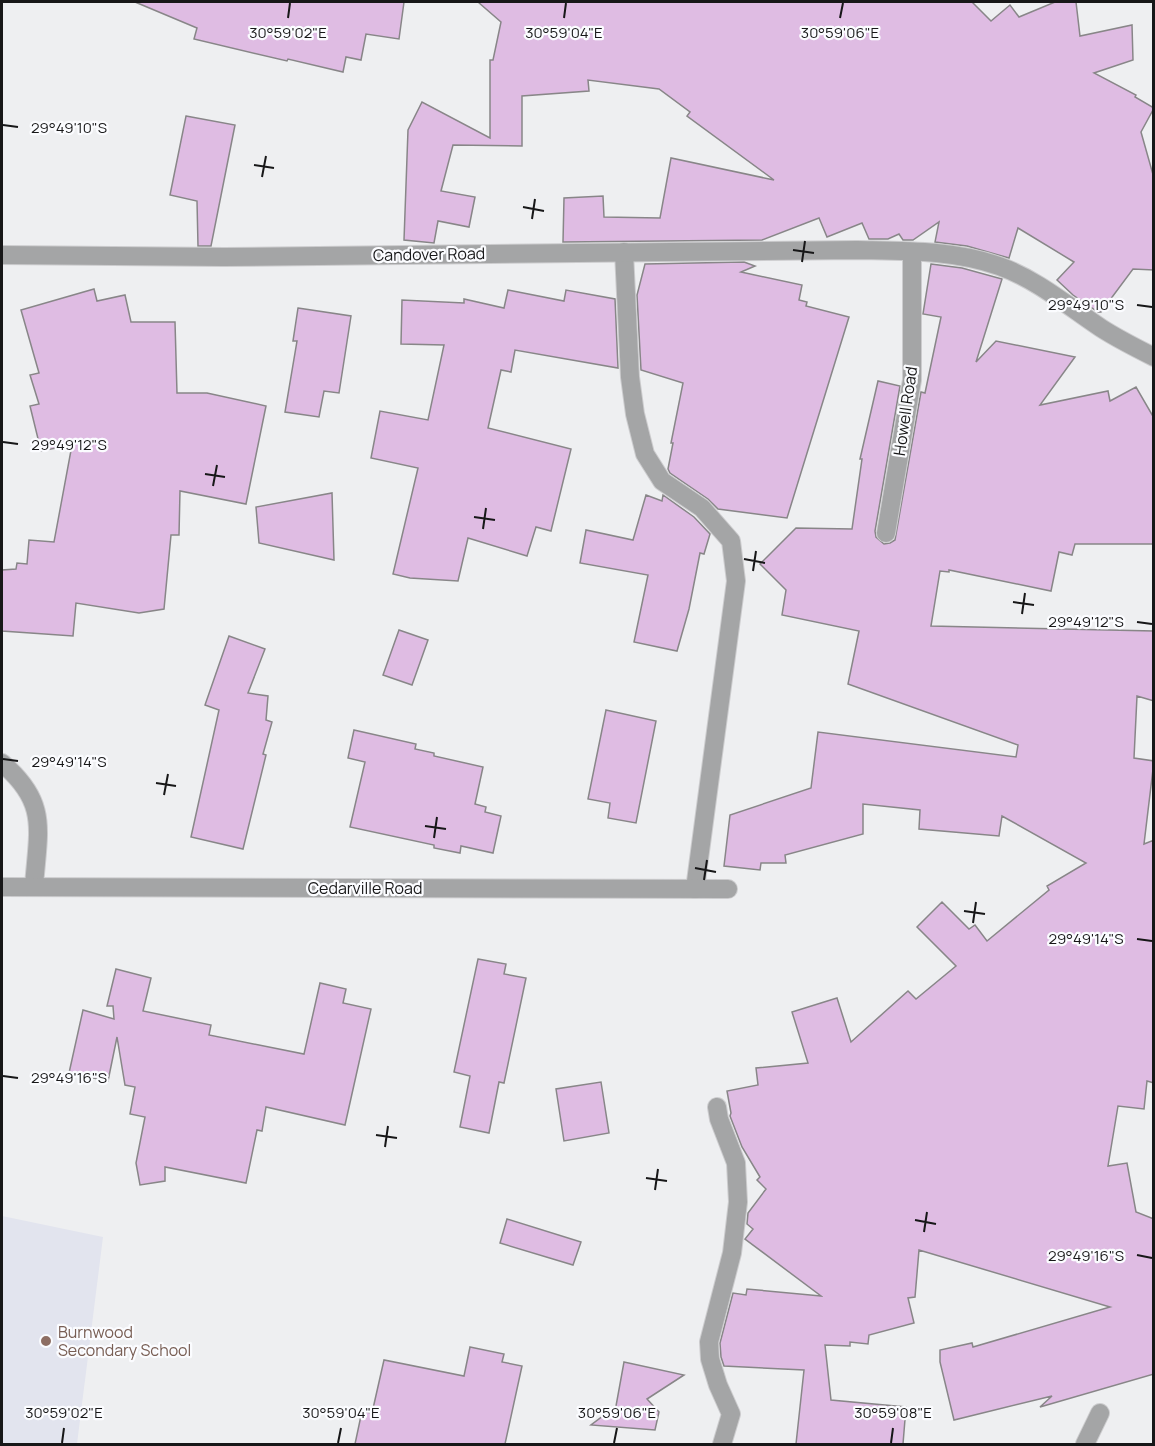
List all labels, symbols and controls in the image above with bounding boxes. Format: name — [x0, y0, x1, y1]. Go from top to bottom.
text: 30°59'02"E — [249, 22, 327, 43]
text: 30°59'04"E — [525, 22, 603, 43]
text: 30°59'06"E — [801, 22, 879, 43]
text: 29°49'10"S — [31, 117, 107, 138]
street label: Candover Road — [373, 242, 485, 266]
text: 29°49'10"S — [1048, 294, 1124, 315]
street label: Howell Road — [888, 365, 922, 457]
text: 29°49'12"S — [31, 434, 107, 455]
text: 29°49'12"S — [1048, 611, 1124, 632]
text: 29°49'14"S — [31, 751, 107, 772]
street label: Cedarville Road — [308, 877, 422, 899]
text: 29°49'14"S — [1048, 928, 1124, 949]
text: 29°49'16"S — [31, 1067, 107, 1088]
text: 29°49'16"S — [1048, 1245, 1124, 1266]
place label: Burnwood Secondary School — [58, 1321, 191, 1361]
marker: Burnwood Secondary School — [39, 1334, 53, 1348]
text: 30°59'02"E — [25, 1402, 103, 1423]
text: 30°59'04"E — [302, 1402, 380, 1423]
text: 30°59'06"E — [578, 1402, 656, 1423]
text: 30°59'08"E — [854, 1402, 932, 1423]

